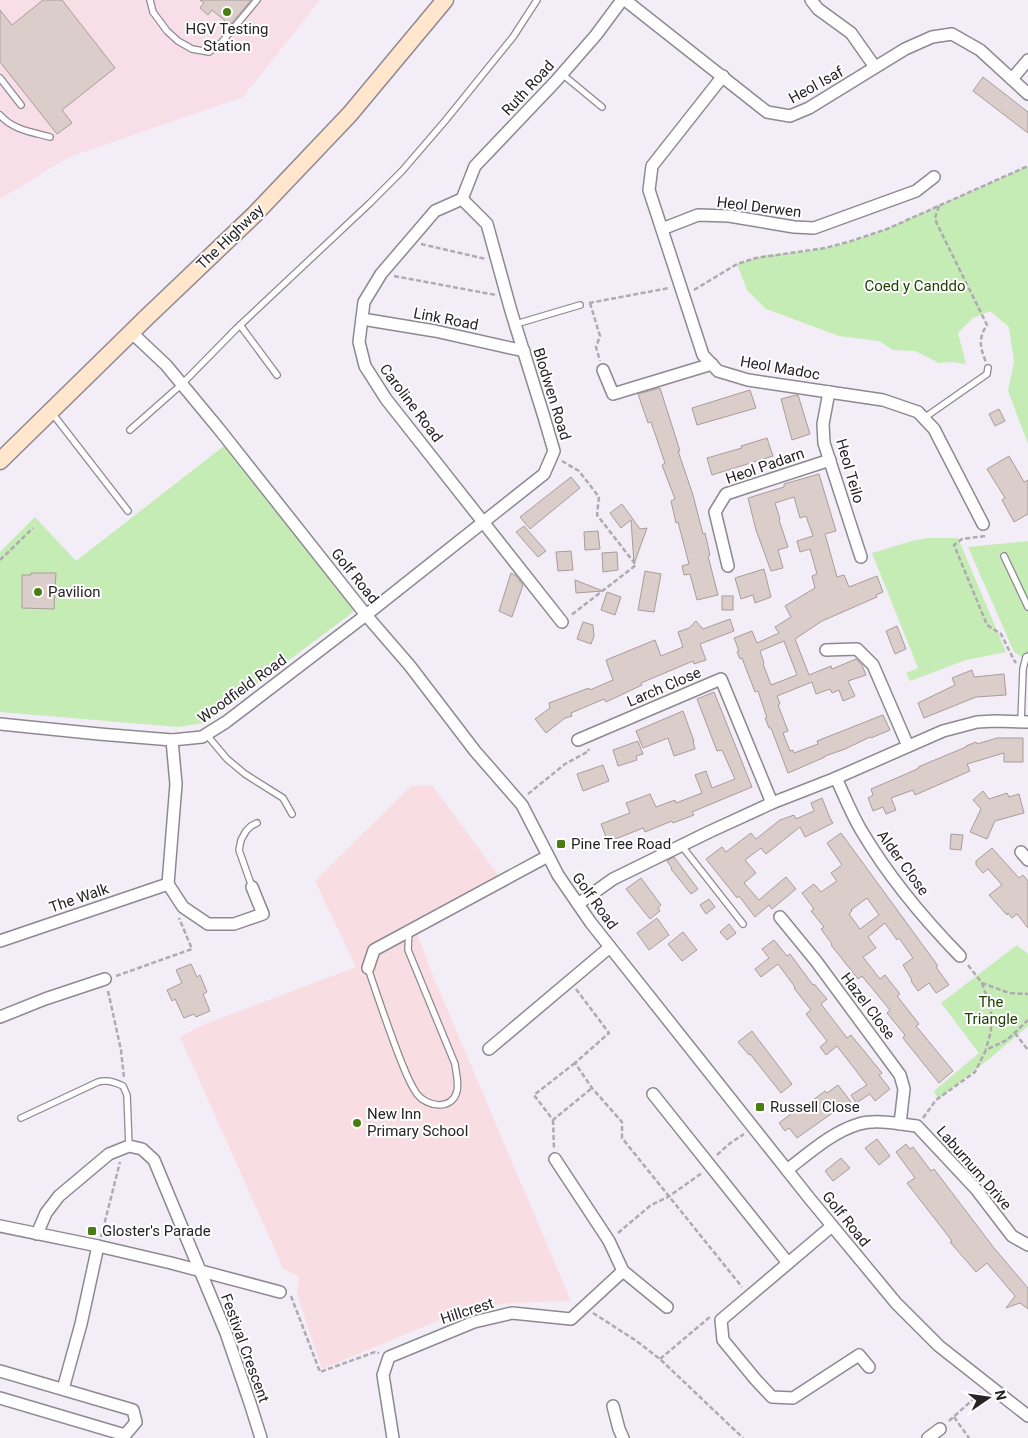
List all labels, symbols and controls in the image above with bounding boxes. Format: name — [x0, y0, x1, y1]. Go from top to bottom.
marker: HGV Testing Station — [221, 6, 233, 18]
place label: HGV Testing Station — [185, 20, 269, 55]
street label: Ruth Road — [498, 57, 558, 119]
street label: Heol Isaf — [785, 62, 847, 107]
street label: Heol Derwen — [716, 193, 802, 221]
street label: The Highway — [193, 201, 267, 273]
park label: Coed y Canddo — [865, 277, 965, 295]
street label: Link Road — [412, 304, 480, 334]
street label: Blodwen Road — [529, 346, 575, 442]
street label: Heol Madoc — [739, 352, 821, 384]
street label: Caroline Road — [376, 360, 446, 446]
street label: Heol Teilo — [832, 437, 868, 505]
street label: Heol Padarn — [723, 444, 807, 488]
street label: Golf Road — [327, 545, 383, 607]
place label: Pavilion — [48, 583, 100, 601]
marker: Pavilion — [32, 586, 44, 598]
street label: Woodfield Road — [194, 651, 290, 727]
street label: Larch Close — [624, 663, 704, 711]
street label: Alder Close — [873, 827, 933, 899]
place label: Pine Tree Road — [571, 835, 671, 853]
marker: Pine Tree Road — [555, 838, 567, 850]
street label: Golf Road — [568, 869, 622, 933]
street label: The Walk — [47, 879, 111, 917]
street label: Hazel Close — [837, 969, 899, 1043]
park label: The Triangle — [964, 993, 1018, 1028]
place label: Russell Close — [770, 1098, 860, 1116]
marker: Russell Close — [754, 1101, 766, 1113]
place label: New Inn Primary School — [367, 1105, 468, 1140]
marker: New Inn Primary School — [351, 1117, 363, 1129]
street label: Laburnum Drive — [933, 1122, 1015, 1214]
street label: Golf Road — [818, 1188, 874, 1250]
place label: Gloster's Parade — [102, 1222, 211, 1240]
marker: Gloster's Parade — [86, 1225, 98, 1237]
street label: Festival Crescent — [217, 1291, 273, 1405]
street label: Hillcrest — [438, 1294, 496, 1328]
north arrow — [963, 1373, 1013, 1423]
text: N — [992, 1388, 1010, 1402]

